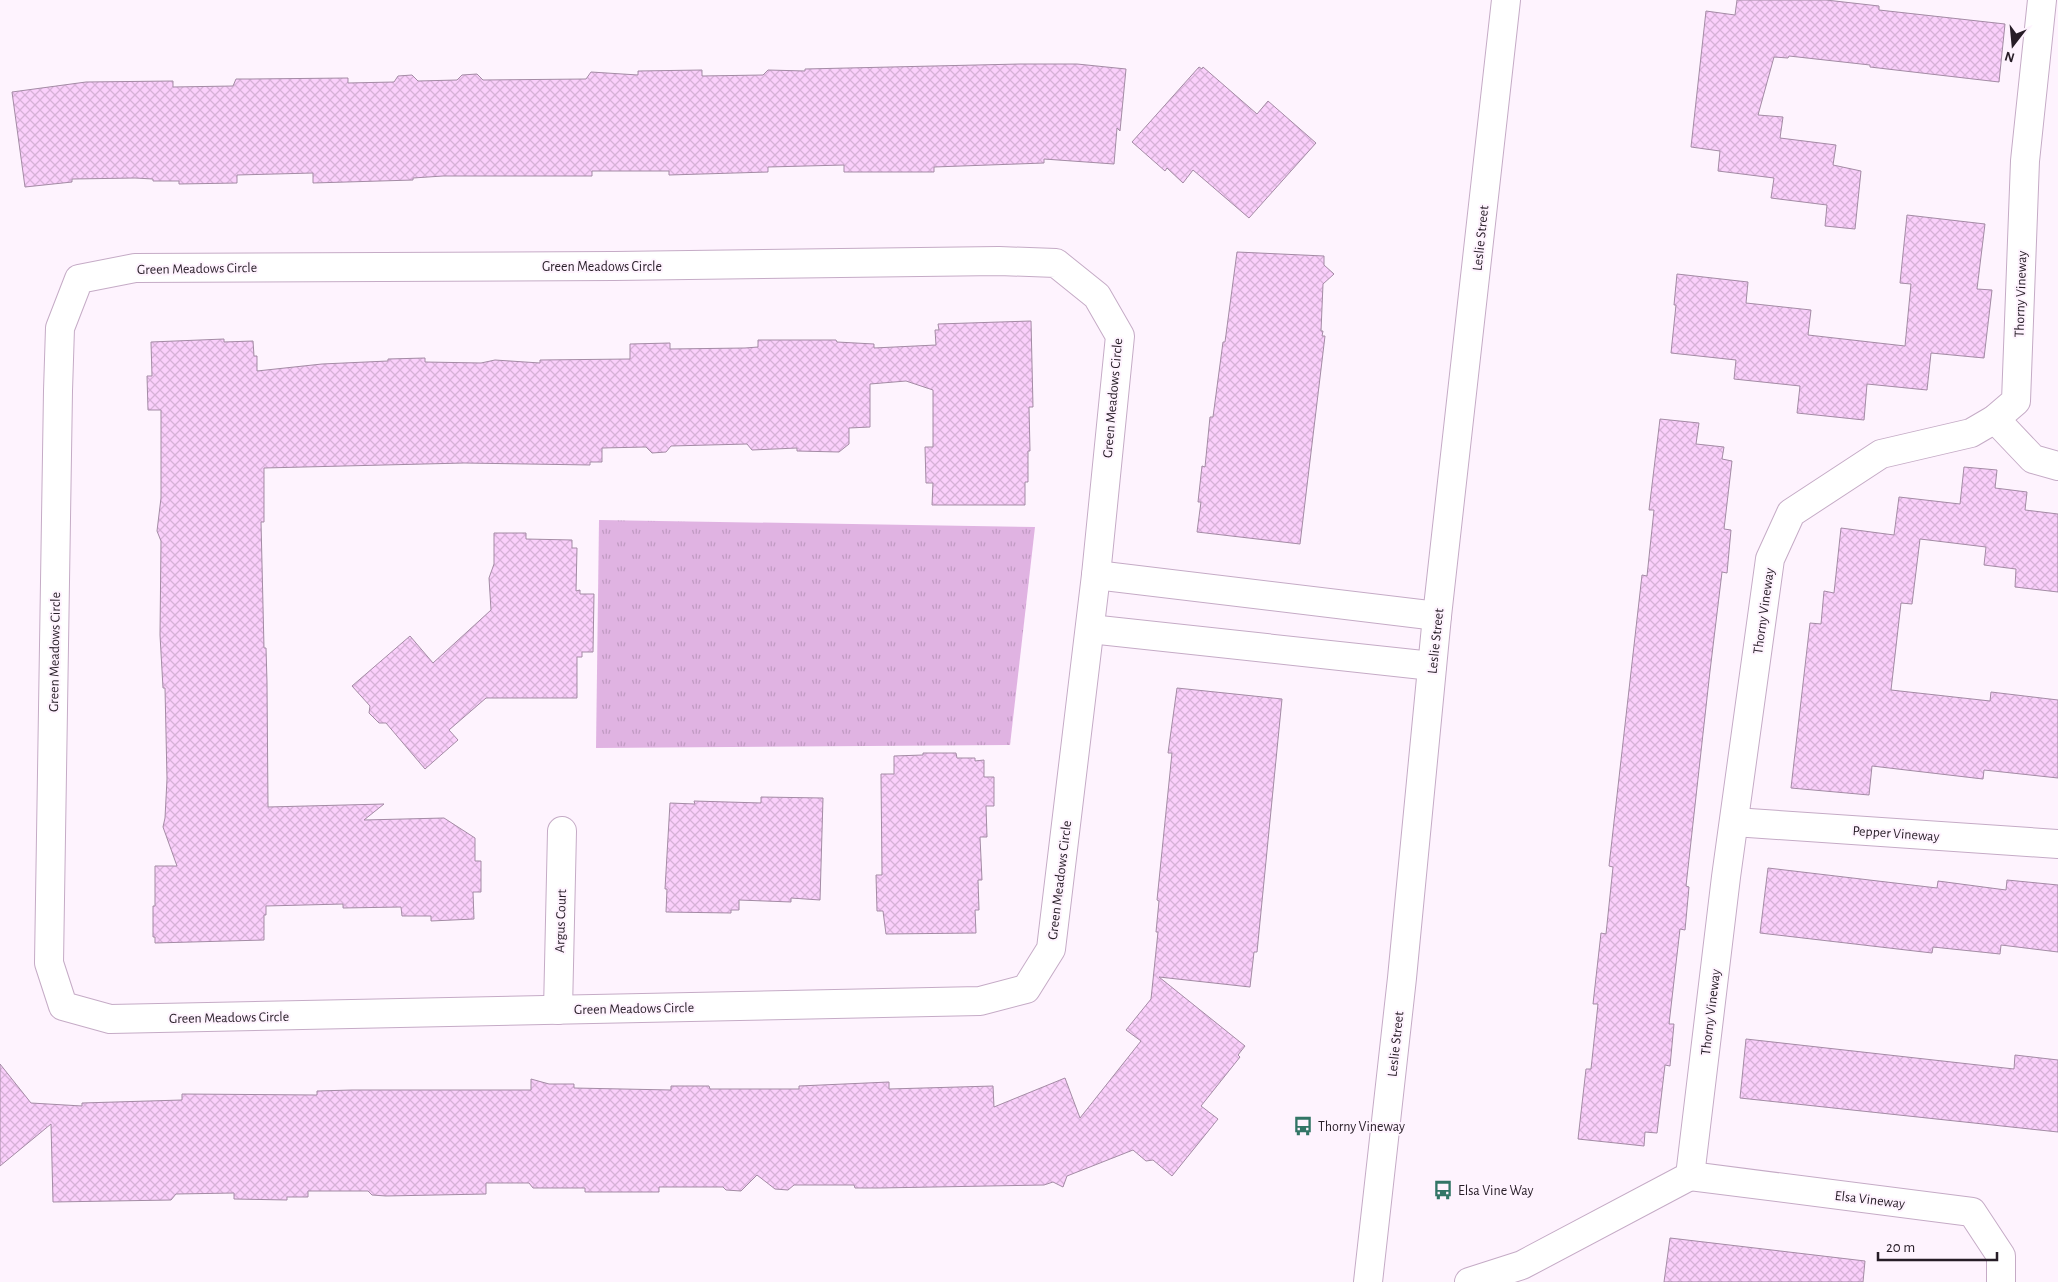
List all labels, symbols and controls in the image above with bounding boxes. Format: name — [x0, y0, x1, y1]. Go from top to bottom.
north arrow — [1988, 20, 2038, 70]
text: N — [2003, 48, 2016, 65]
street label: Leslie Street — [1471, 204, 1491, 272]
street label: Thorny Vineway — [2012, 250, 2030, 338]
street label: Green Meadows Circle — [542, 260, 662, 274]
street label: Green Meadows Circle — [137, 261, 257, 277]
street label: Green Meadows Circle — [1101, 338, 1125, 459]
street label: Thorny Vineway — [1751, 567, 1777, 655]
street label: Green Meadows Circle — [47, 592, 63, 712]
street label: Leslie Street — [1426, 607, 1446, 675]
street label: Green Meadows Circle — [1046, 820, 1074, 941]
street label: Pepper Vineway — [1852, 824, 1940, 844]
street label: Argus Court — [553, 888, 569, 953]
street label: Thorny Vineway — [1699, 968, 1723, 1056]
street label: Green Meadows Circle — [574, 1001, 694, 1017]
street label: Green Meadows Circle — [169, 1010, 289, 1026]
street label: Leslie Street — [1386, 1010, 1406, 1078]
bus stop icon: Thorny Vineway — [1292, 1115, 1314, 1137]
place label: Thorny Vineway — [1318, 1120, 1405, 1134]
bus stop icon: Elsa Vine Way — [1432, 1179, 1454, 1201]
place label: Elsa Vine Way — [1458, 1184, 1533, 1198]
street label: Elsa Vineway — [1834, 1189, 1906, 1211]
scale bar — [1878, 1230, 1997, 1262]
text: 20 m — [1886, 1240, 1915, 1255]

